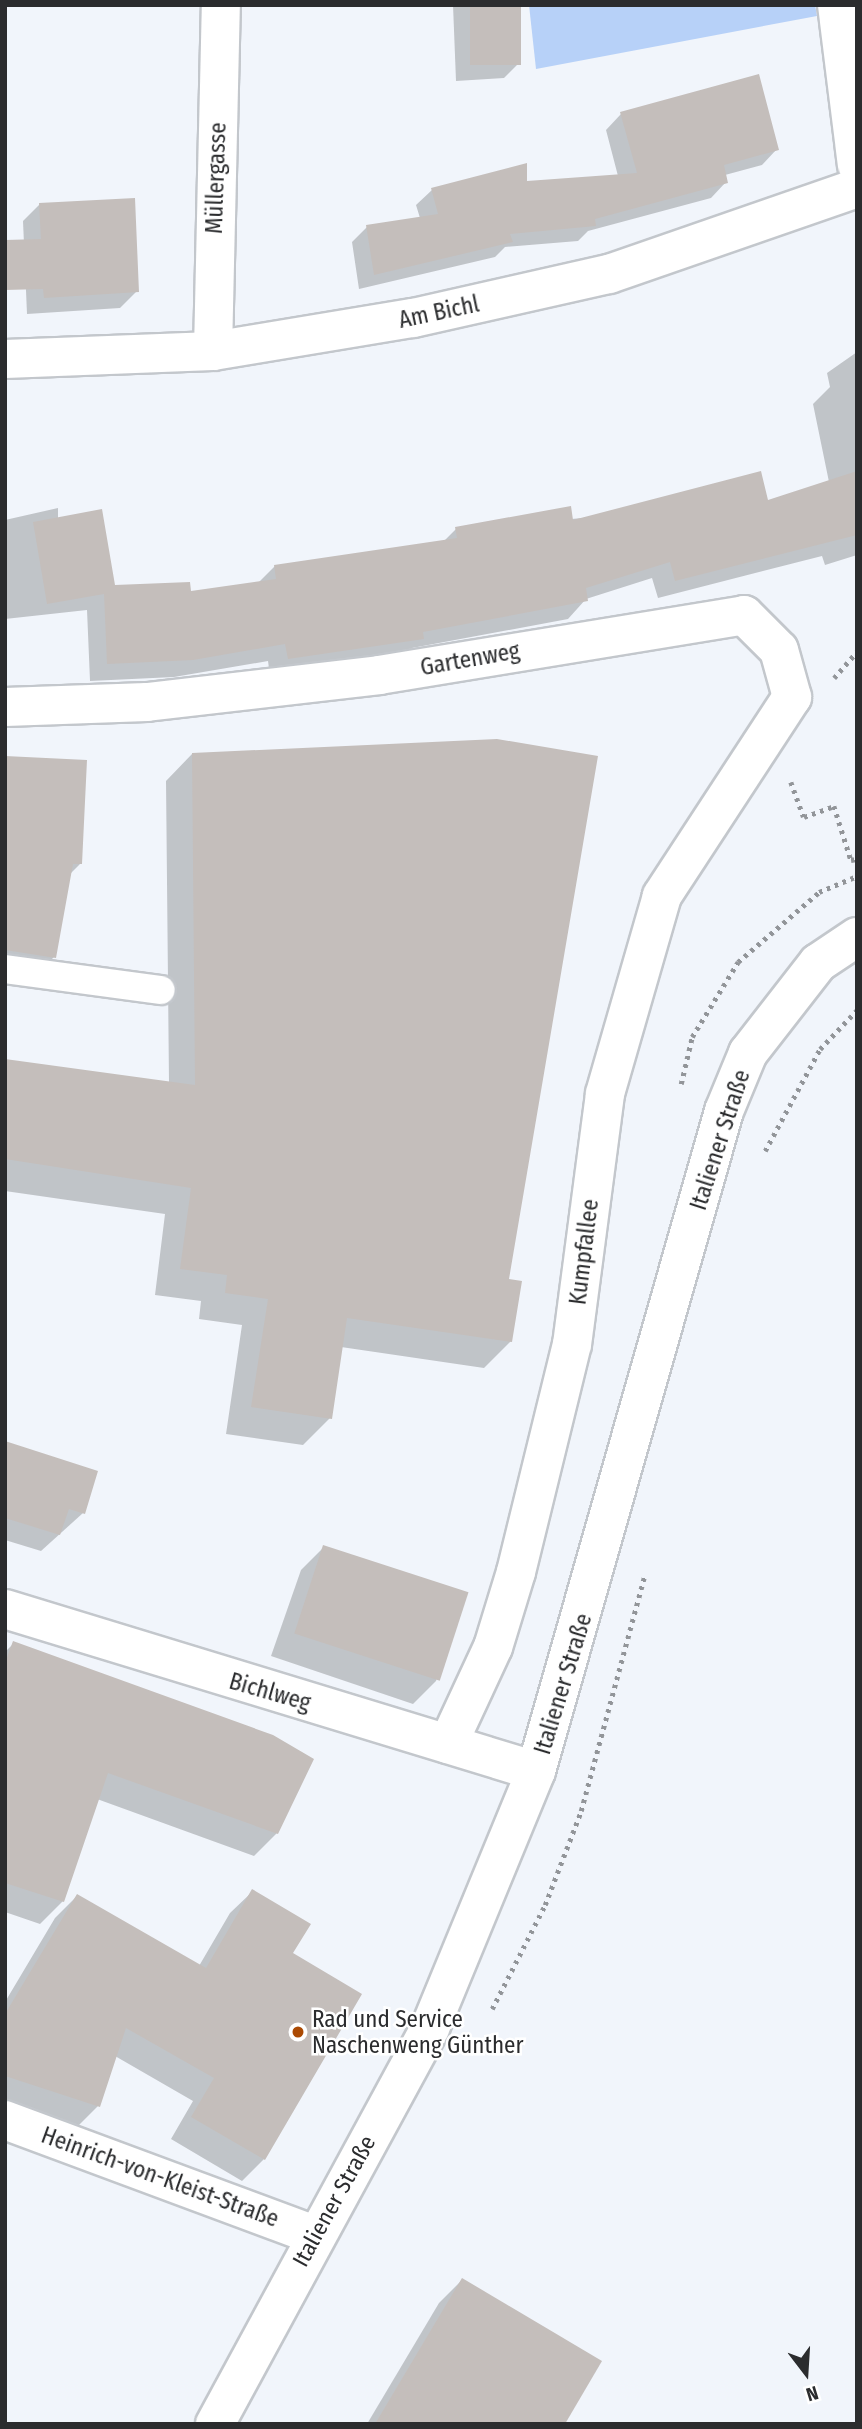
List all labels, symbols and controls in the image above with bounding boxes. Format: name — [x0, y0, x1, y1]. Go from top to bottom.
street label: Müllergasse — [200, 122, 232, 234]
street label: Am Bichl — [396, 290, 482, 334]
street label: Gartenweg — [418, 637, 522, 681]
street label: Italiener Straße — [684, 1066, 756, 1214]
street label: Kumpfallee — [564, 1198, 604, 1306]
street label: Italiener Straße — [528, 1610, 598, 1758]
street label: Bichlweg — [226, 1667, 314, 1717]
place label: Rad und Service Naschenweng Günther — [312, 2005, 523, 2059]
marker: Rad und Service Naschenweng Günther — [290, 2024, 306, 2040]
street label: Heinrich-von-Kleist-Straße — [38, 2121, 282, 2233]
street label: Italiener Straße — [287, 2131, 381, 2271]
north arrow — [771, 2338, 841, 2408]
text: N — [803, 2381, 821, 2406]

